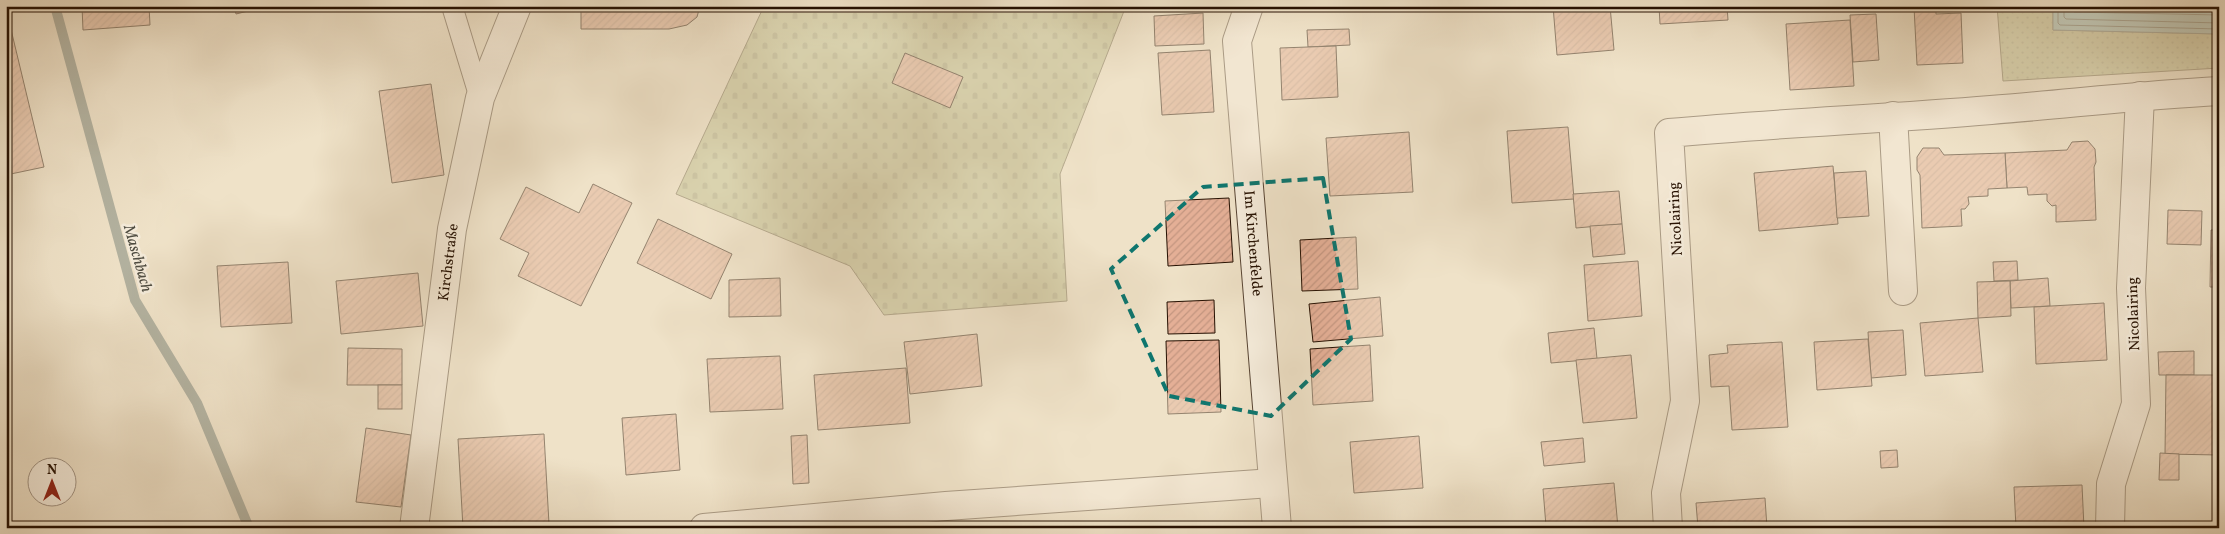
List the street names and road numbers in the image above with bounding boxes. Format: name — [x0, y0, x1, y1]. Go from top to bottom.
street label: Nicolairing — [1664, 181, 1689, 256]
street label: Im Kirchenfelde — [1237, 190, 1267, 297]
street label: Kirchstraße — [434, 222, 465, 302]
street label: Nicolairing — [2123, 276, 2146, 351]

